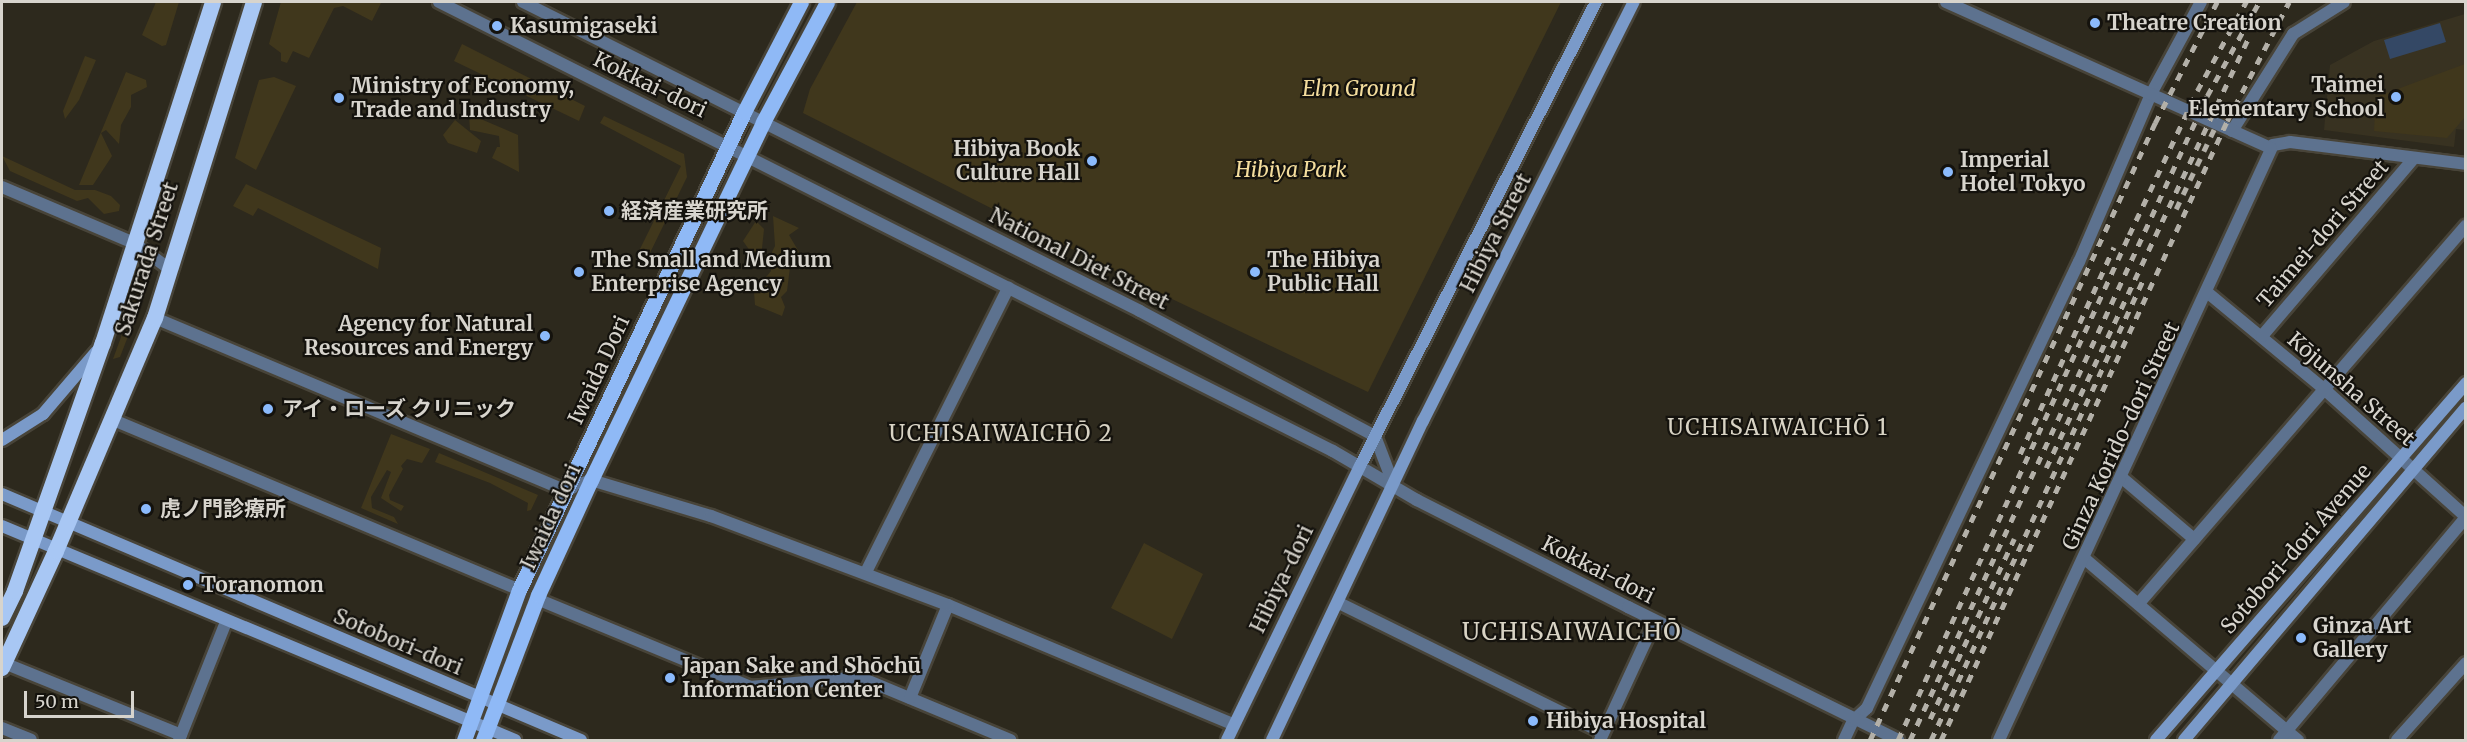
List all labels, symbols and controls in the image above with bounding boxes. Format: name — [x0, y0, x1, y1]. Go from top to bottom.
place label: Theatre Creation — [2107, 10, 2281, 36]
place label: Kasumigaseki — [510, 13, 657, 39]
marker: Theatre Creation — [2088, 16, 2102, 30]
marker: Kasumigaseki — [488, 17, 506, 35]
street label: Kokkai-dori — [589, 47, 711, 123]
place label: Taimei Elementary School — [2188, 72, 2384, 122]
place label: Ministry of Economy, Trade and Industry — [351, 73, 574, 123]
park label: Elm Ground — [1302, 76, 1416, 102]
marker: Taimei Elementary School — [2389, 90, 2403, 104]
marker: Ministry of Economy, Trade and Industry — [332, 91, 346, 105]
place label: Hibiya Book Culture Hall — [953, 136, 1080, 186]
place label: Imperial Hotel Tokyo — [1960, 147, 2086, 197]
marker: Hibiya Book Culture Hall — [1085, 154, 1099, 168]
street label: Taimei-dori Street — [2252, 155, 2394, 313]
park label: Hibiya Park — [1235, 157, 1347, 183]
marker: Imperial Hotel Tokyo — [1941, 165, 1955, 179]
street label: Hibiya Street — [1455, 169, 1537, 297]
street label: Sakurada Street — [110, 179, 184, 339]
place label: 経済産業研究所 — [621, 198, 768, 224]
street label: National Diet Street — [985, 203, 1173, 315]
marker: 経済産業研究所 — [602, 204, 616, 218]
place label: The Small and Medium Enterprise Agency — [591, 247, 831, 297]
place label: The Hibiya Public Hall — [1267, 247, 1380, 297]
marker: The Small and Medium Enterprise Agency — [572, 265, 586, 279]
marker: The Hibiya Public Hall — [1248, 265, 1262, 279]
place label: Agency for Natural Resources and Energy — [304, 311, 533, 361]
street label: Iwaida Dori — [563, 312, 635, 428]
street label: Ginza Korido-dori Street — [2057, 318, 2185, 554]
street label: Kōjunsha Street — [2282, 327, 2420, 451]
marker: Agency for Natural Resources and Energy — [538, 329, 552, 343]
place label: アイ・ローズ クリニック — [282, 396, 518, 422]
marker: アイ・ローズ クリニック — [259, 400, 277, 418]
district label: UCHISAIWAICHŌ 1 — [1667, 415, 1889, 441]
district label: UCHISAIWAICHŌ 2 — [889, 421, 1113, 447]
street label: Sotobori-dori Avenue — [2215, 459, 2377, 639]
street label: Iwaida dori — [516, 460, 586, 574]
place label: 虎ノ門診療所 — [160, 496, 286, 522]
marker: 虎ノ門診療所 — [137, 500, 155, 518]
street label: Hibiya-dori — [1245, 521, 1319, 637]
street label: Kokkai-dori — [1538, 531, 1658, 609]
place label: Toranomon — [201, 572, 324, 598]
marker: Toranomon — [179, 576, 197, 594]
street label: Sotobori-dori — [330, 603, 466, 681]
place label: Ginza Art Gallery — [2313, 613, 2411, 663]
district label: UCHISAIWAICHŌ — [1462, 618, 1682, 646]
marker: Ginza Art Gallery — [2294, 631, 2308, 645]
place label: Japan Sake and Shōchū Information Center — [682, 653, 921, 703]
marker: Japan Sake and Shōchū Information Center — [663, 671, 677, 685]
scale bar — [27, 679, 136, 717]
text: 50 m — [35, 690, 79, 713]
place label: Hibiya Hospital — [1546, 708, 1706, 734]
marker: Hibiya Hospital — [1524, 712, 1542, 730]

